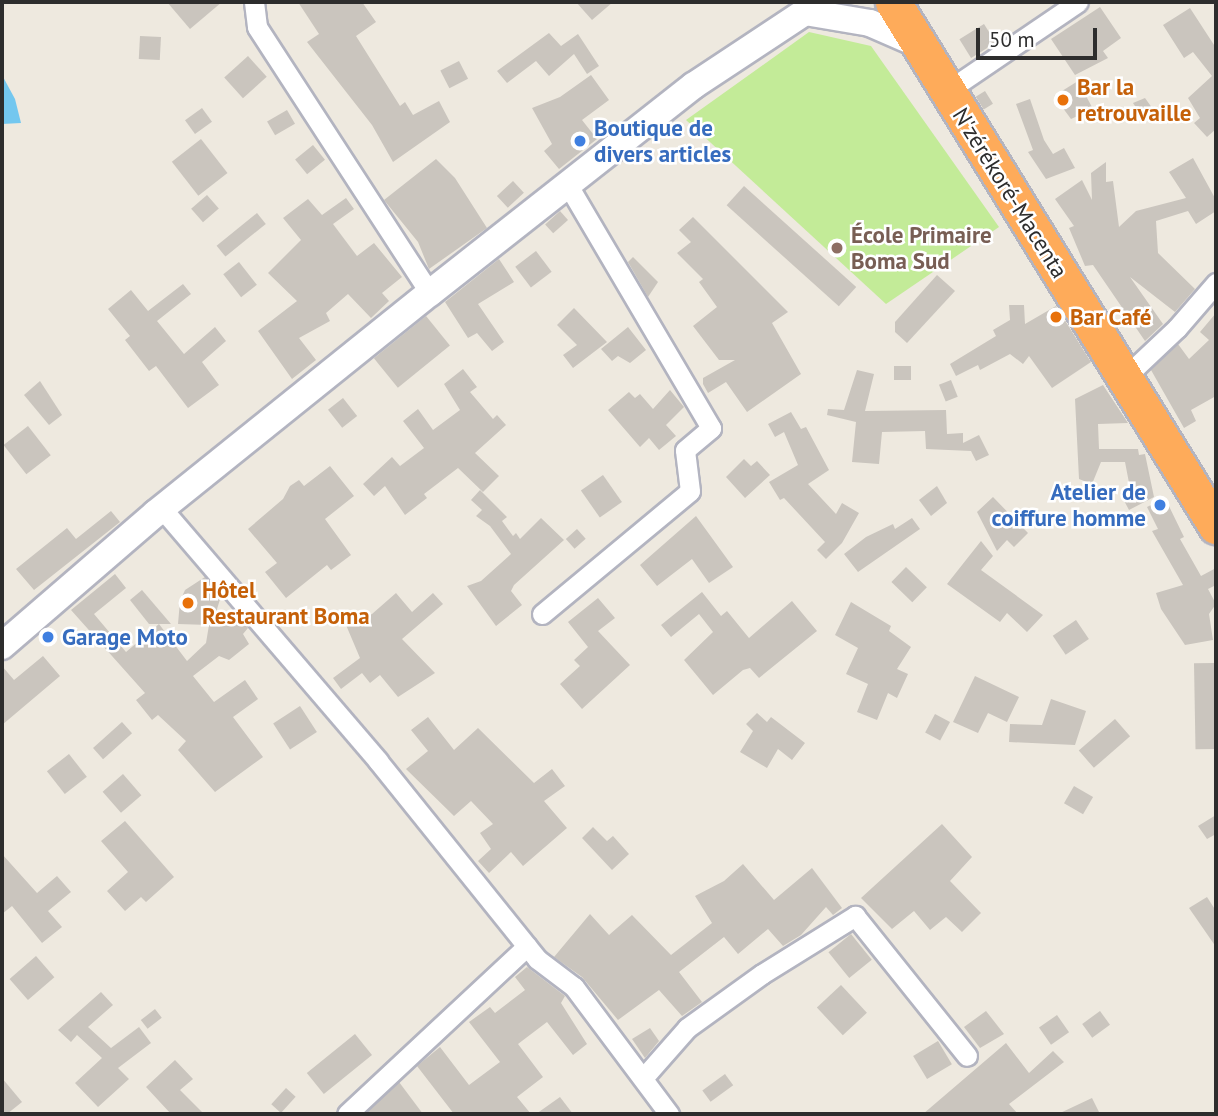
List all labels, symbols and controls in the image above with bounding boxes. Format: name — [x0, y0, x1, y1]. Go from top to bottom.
scale bar — [980, 14, 1101, 58]
text: 50 m — [989, 26, 1035, 53]
place label: Bar la retrouvaille — [1077, 73, 1191, 127]
marker: Bar la retrouvaille — [1055, 92, 1071, 108]
street label: N'zérékoré-Macenta — [947, 103, 1073, 283]
place label: Boutique de divers articles — [594, 114, 731, 168]
marker: Boutique de divers articles — [572, 133, 588, 149]
place label: École Primaire Boma Sud — [851, 221, 992, 275]
marker: École Primaire Boma Sud — [829, 240, 845, 256]
place label: Bar Café — [1070, 303, 1152, 331]
marker: Bar Café — [1048, 309, 1064, 325]
place label: Atelier de coiffure homme — [992, 478, 1146, 532]
marker: Atelier de coiffure homme — [1152, 497, 1168, 513]
place label: Hôtel Restaurant Boma — [202, 576, 370, 630]
marker: Hôtel Restaurant Boma — [180, 595, 196, 611]
place label: Garage Moto — [62, 623, 188, 651]
marker: Garage Moto — [40, 629, 56, 645]

